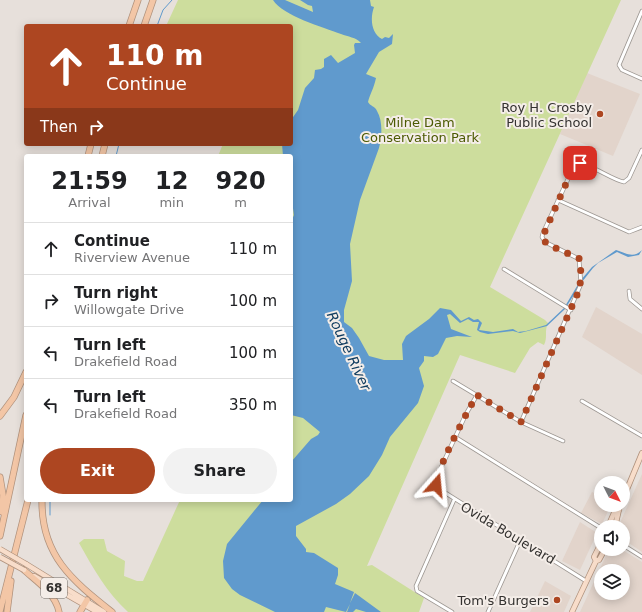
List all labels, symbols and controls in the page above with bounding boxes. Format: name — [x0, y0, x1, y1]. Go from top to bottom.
text: 110 m — [106, 39, 203, 72]
icon: ahead — [40, 40, 92, 92]
text: Continue — [106, 73, 187, 94]
place label: Roy H. Crosby Public School — [501, 100, 592, 130]
marker: Roy H. Crosby Public School — [595, 109, 605, 119]
park label: Milne Dam Conservation Park — [361, 115, 480, 145]
icon: right — [85, 116, 107, 138]
text: Then — [40, 118, 77, 136]
pin — [563, 146, 597, 180]
icon: arrive — [569, 152, 591, 174]
text: 21:59 — [51, 167, 128, 195]
text: 12 — [155, 167, 188, 195]
text: 920 — [216, 167, 266, 195]
text: Arrival — [68, 195, 111, 210]
text: min — [159, 195, 184, 210]
text: m — [234, 195, 247, 210]
text: Continue — [74, 232, 150, 250]
icon: ahead — [40, 238, 62, 260]
text: 110 m — [229, 240, 277, 258]
text: Riverview Avenue — [74, 250, 190, 265]
text: Turn right — [74, 284, 158, 302]
icon: right — [40, 290, 62, 312]
text: 100 m — [229, 292, 277, 310]
text: Willowgate Drive — [74, 302, 184, 317]
water label: Rouge River — [324, 309, 375, 394]
text: Turn left — [74, 336, 146, 354]
icon: left — [40, 342, 62, 364]
text: 100 m — [229, 344, 277, 362]
text: Drakefield Road — [74, 354, 177, 369]
text: Turn left — [74, 388, 146, 406]
icon: left — [40, 394, 62, 416]
text: 350 m — [229, 396, 277, 414]
text: Drakefield Road — [74, 406, 177, 421]
button: Exit — [40, 448, 155, 494]
button: Share — [163, 448, 277, 494]
position arrow — [415, 464, 457, 506]
north arrow — [594, 476, 630, 512]
map controls — [594, 476, 630, 600]
street label: Ovida Boulevard — [458, 499, 558, 567]
button: sound — [594, 520, 630, 556]
button: layers — [594, 564, 630, 600]
road number: 68 — [41, 578, 67, 598]
place label: Tom's Burgers — [457, 593, 549, 608]
marker: Tom's Burgers — [552, 595, 562, 605]

